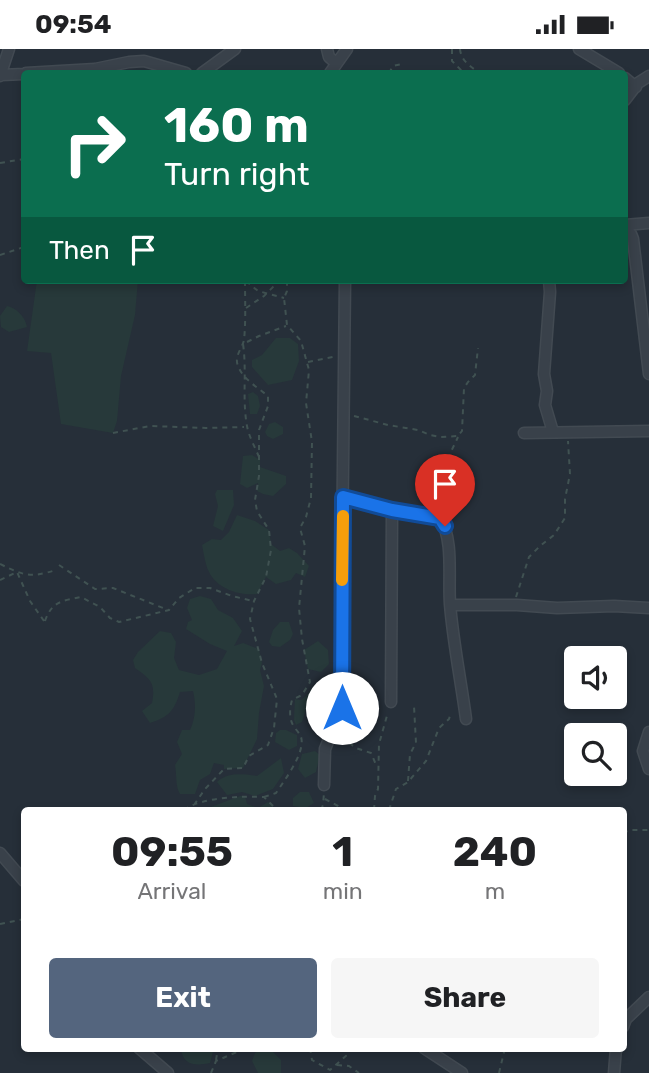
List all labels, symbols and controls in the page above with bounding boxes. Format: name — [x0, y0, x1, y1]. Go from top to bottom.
text: 09:54 — [35, 9, 112, 40]
text: 160 m — [164, 96, 309, 154]
icon: right — [49, 98, 140, 189]
text: Turn right — [164, 155, 309, 193]
icon: arrive — [124, 231, 162, 269]
text: Then — [49, 235, 110, 266]
pin — [415, 454, 475, 526]
icon: arrive — [426, 465, 464, 503]
map controls — [564, 646, 627, 786]
button: sound — [564, 646, 627, 709]
position arrow — [305, 671, 379, 745]
button: search — [564, 723, 627, 786]
text: 09:55 — [111, 827, 233, 877]
text: 1 — [332, 827, 353, 877]
text: 240 — [453, 827, 537, 877]
text: Arrival — [137, 877, 206, 905]
text: min — [323, 877, 363, 905]
text: m — [485, 877, 505, 905]
button: Exit — [49, 958, 317, 1038]
button: Share — [331, 958, 599, 1038]

